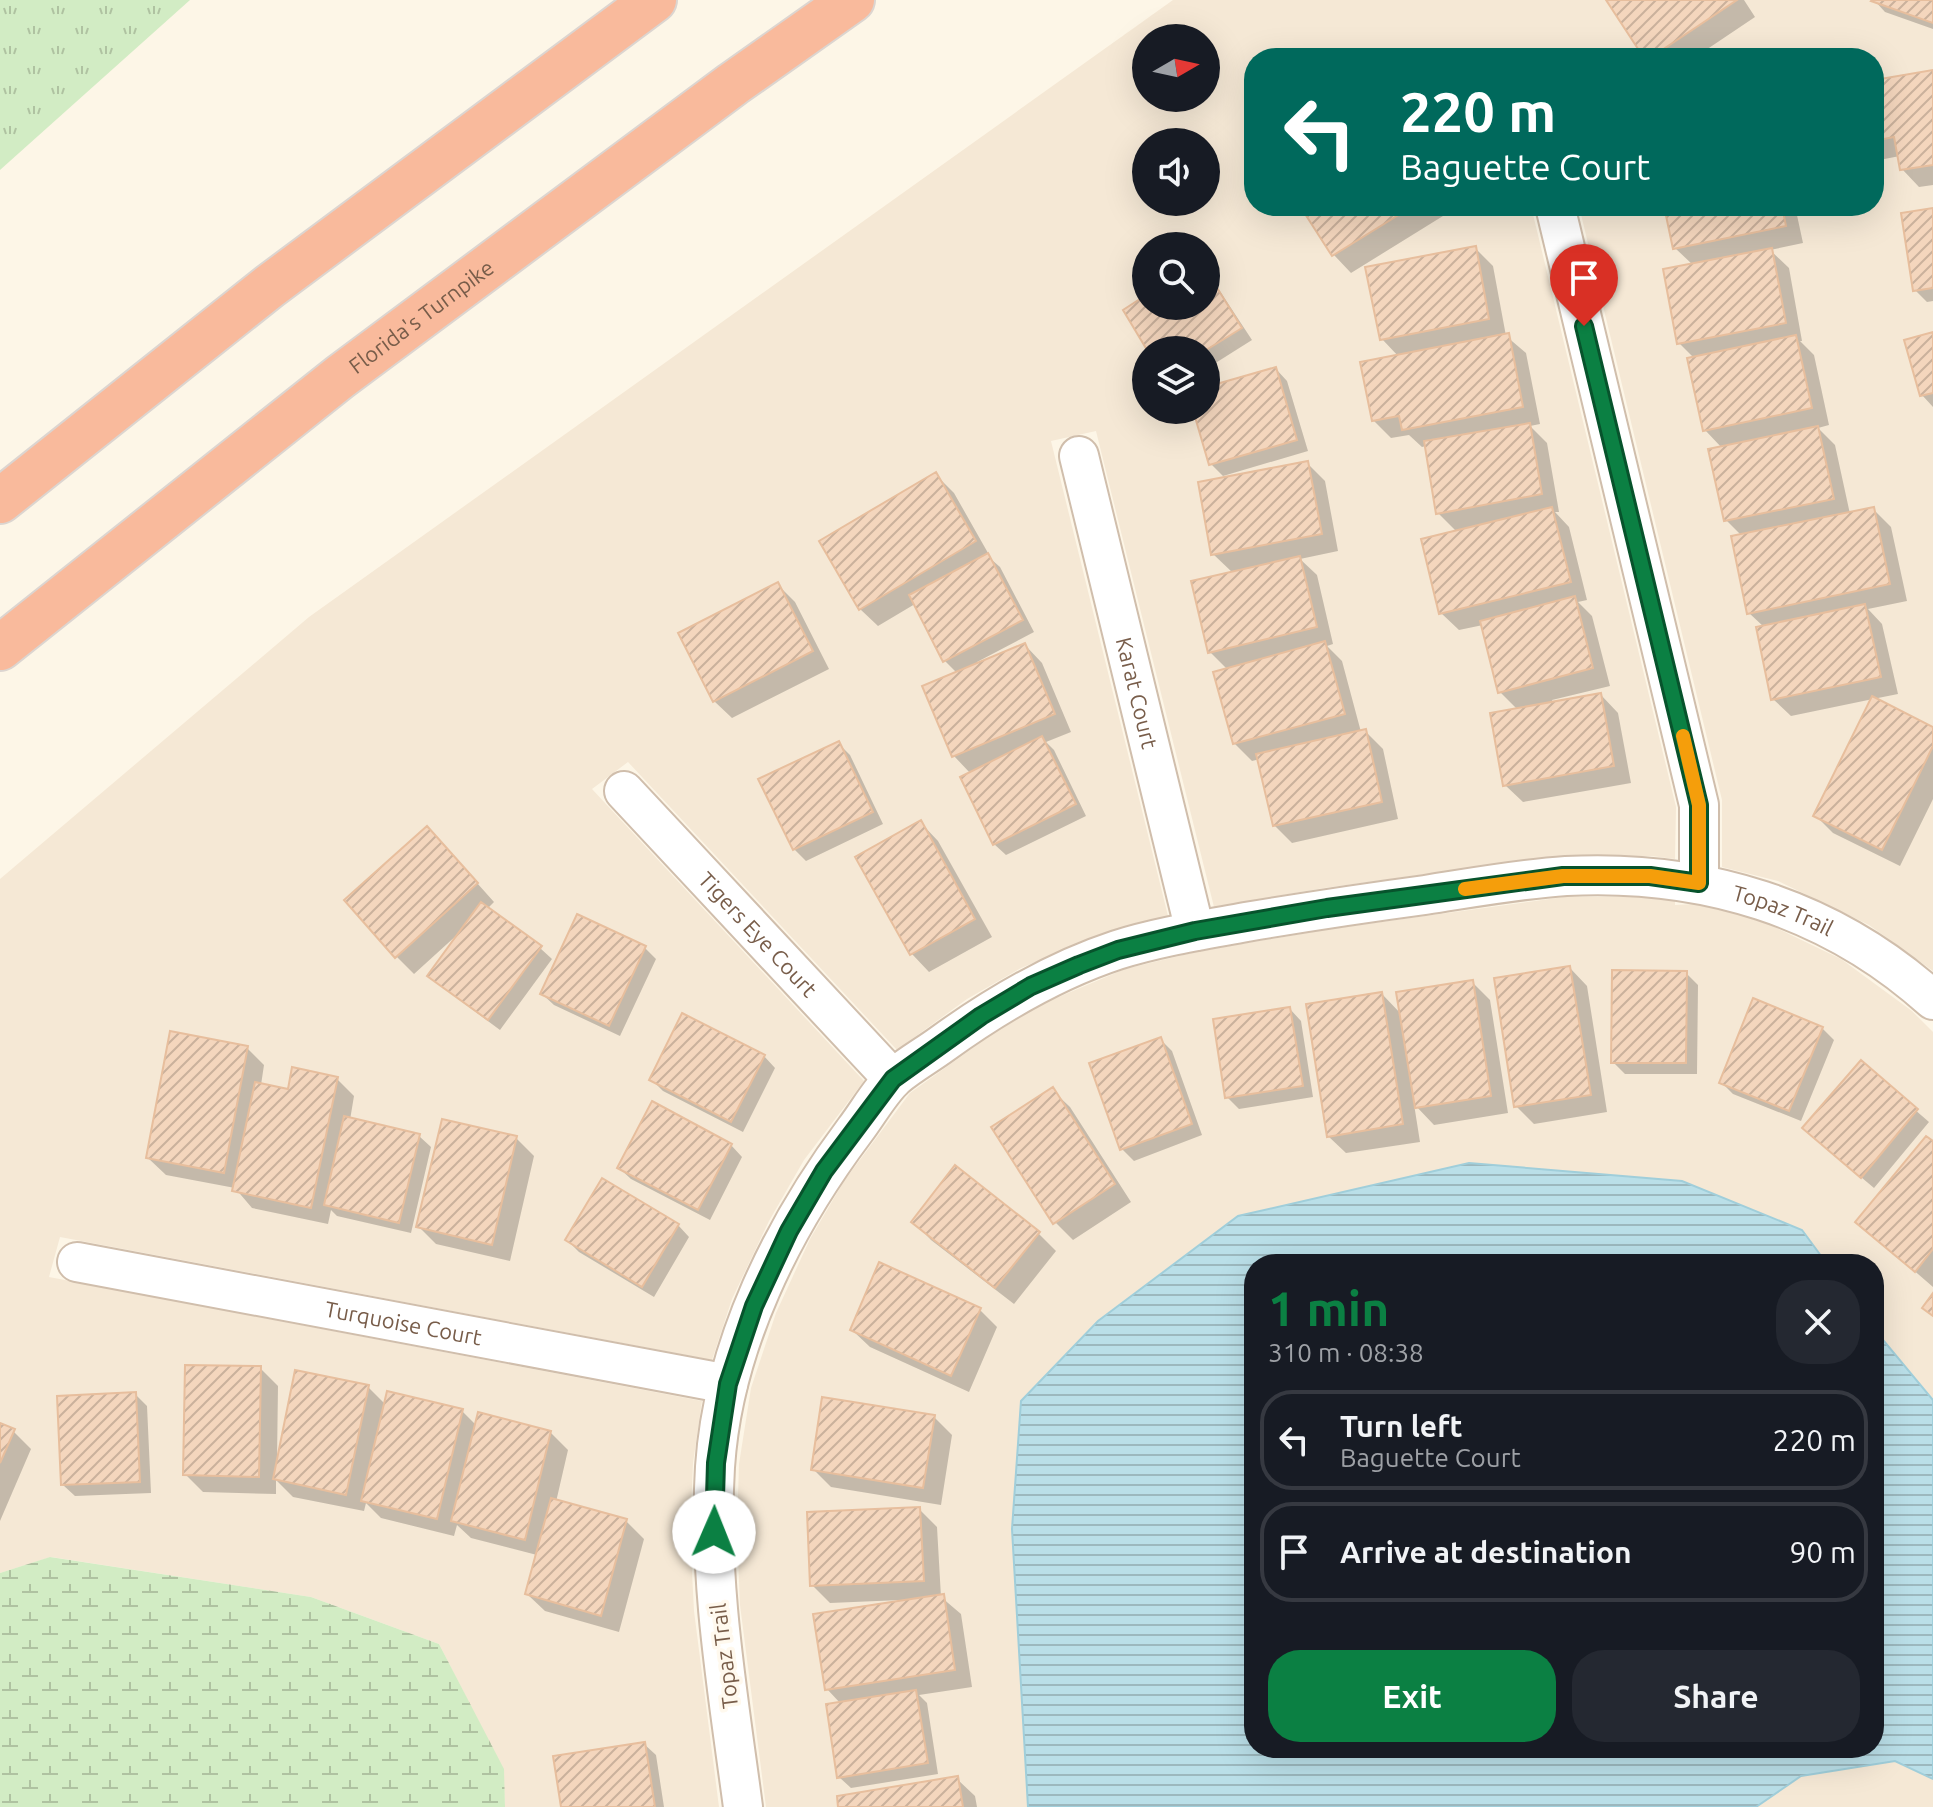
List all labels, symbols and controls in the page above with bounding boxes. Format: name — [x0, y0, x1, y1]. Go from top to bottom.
north arrow — [1132, 24, 1220, 112]
map controls — [1132, 24, 1220, 424]
icon: left — [1268, 80, 1372, 184]
text: 220 m — [1400, 80, 1556, 143]
button: sound — [1132, 128, 1220, 216]
text: Baguette Court — [1400, 146, 1650, 187]
button: search — [1132, 232, 1220, 320]
pin — [1550, 244, 1618, 326]
street label: Florida's Turnpike — [344, 254, 498, 378]
icon: arrive — [1562, 256, 1606, 300]
button: layers — [1132, 336, 1220, 424]
street label: Karat Court — [1112, 635, 1163, 752]
street label: Tigers Eye Court — [694, 866, 823, 1002]
street label: Topaz Trail — [1730, 880, 1838, 941]
button: close — [1776, 1280, 1860, 1364]
text: 1 min — [1268, 1281, 1389, 1335]
street label: Turquoise Court — [323, 1296, 484, 1350]
text: 310 m · 08:38 — [1268, 1338, 1424, 1367]
text: Turn left — [1340, 1409, 1462, 1443]
icon: left — [1272, 1418, 1316, 1462]
text: 220 m — [1772, 1423, 1856, 1457]
text: Baguette Court — [1340, 1443, 1521, 1472]
position arrow — [672, 1490, 756, 1574]
icon: arrive — [1272, 1530, 1316, 1574]
text: Arrive at destination — [1340, 1535, 1632, 1569]
text: 90 m — [1789, 1535, 1856, 1569]
street label: Topaz Trail — [705, 1602, 742, 1710]
button: Exit — [1268, 1650, 1556, 1742]
button: Share — [1572, 1650, 1860, 1742]

